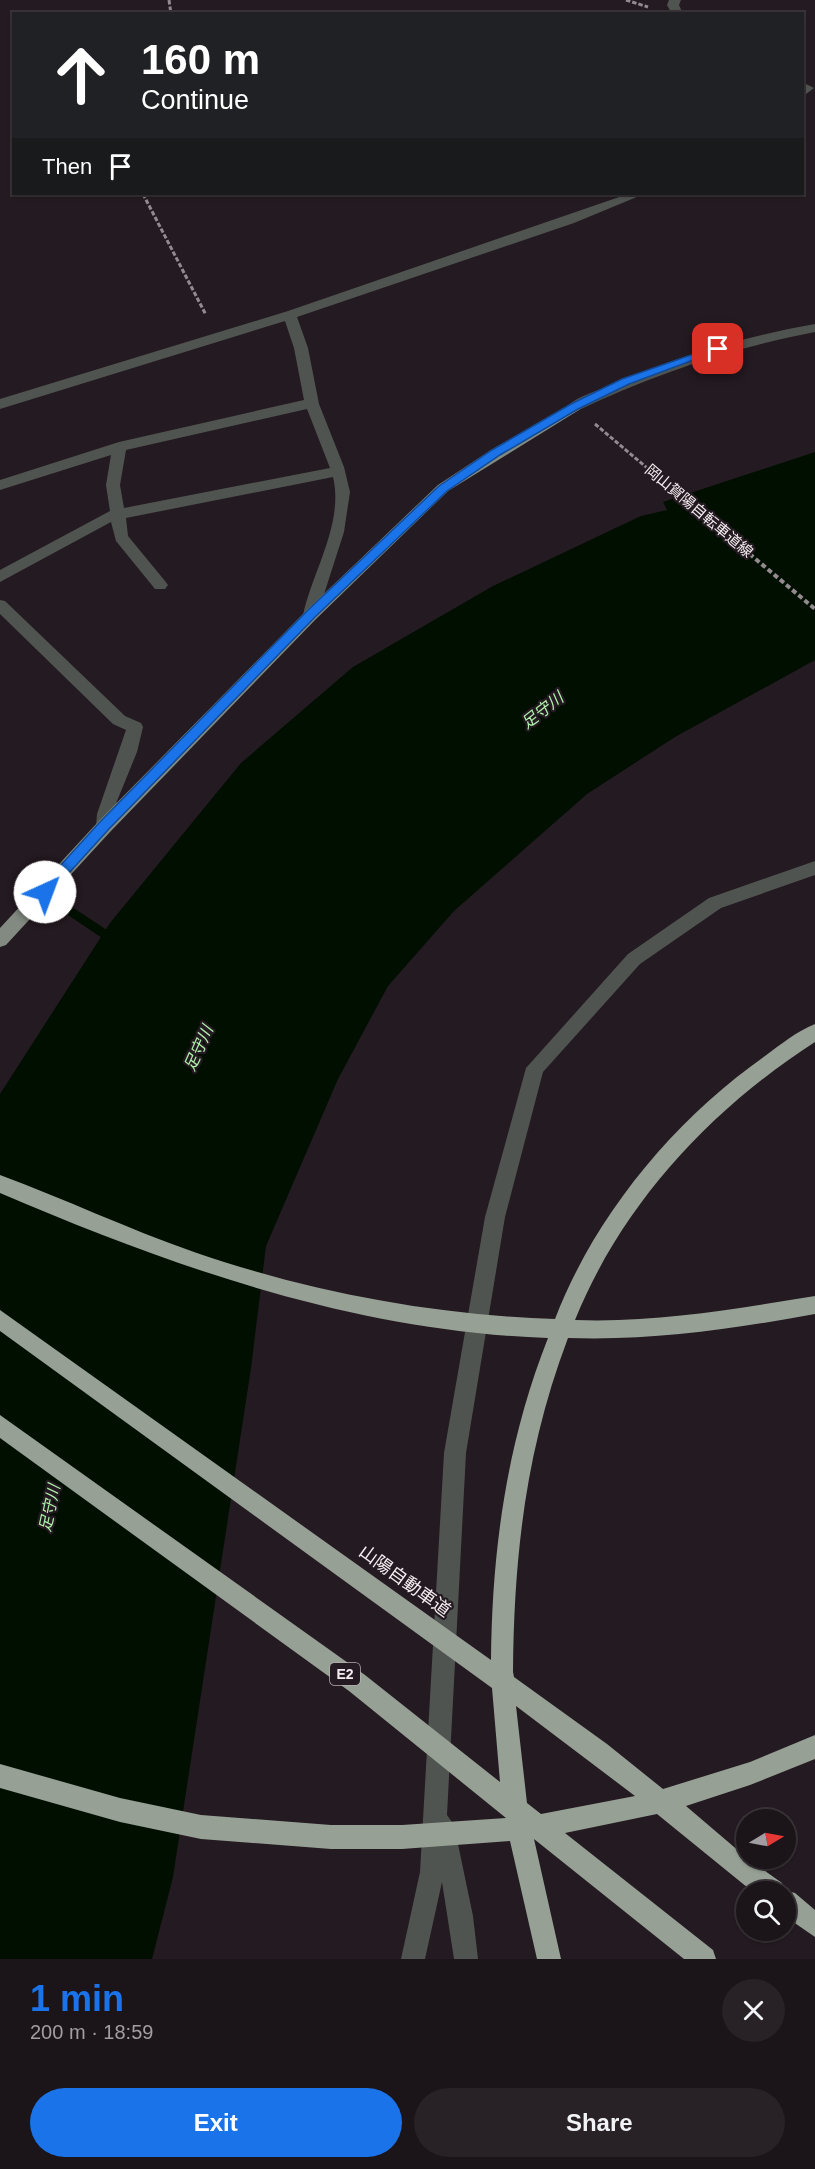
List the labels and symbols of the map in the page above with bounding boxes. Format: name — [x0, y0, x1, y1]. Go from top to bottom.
pin — [692, 323, 743, 374]
street label: 岡山賀陽自転車道線 — [642, 461, 756, 561]
water label: 足守川 — [518, 688, 568, 732]
position arrow — [13, 860, 77, 924]
water label: 足守川 — [181, 1021, 217, 1074]
water label: 足守川 — [36, 1481, 63, 1533]
street label: 山陽自動車道 — [355, 1541, 455, 1621]
road number: E2 — [330, 1663, 360, 1685]
north arrow — [736, 1809, 796, 1869]

